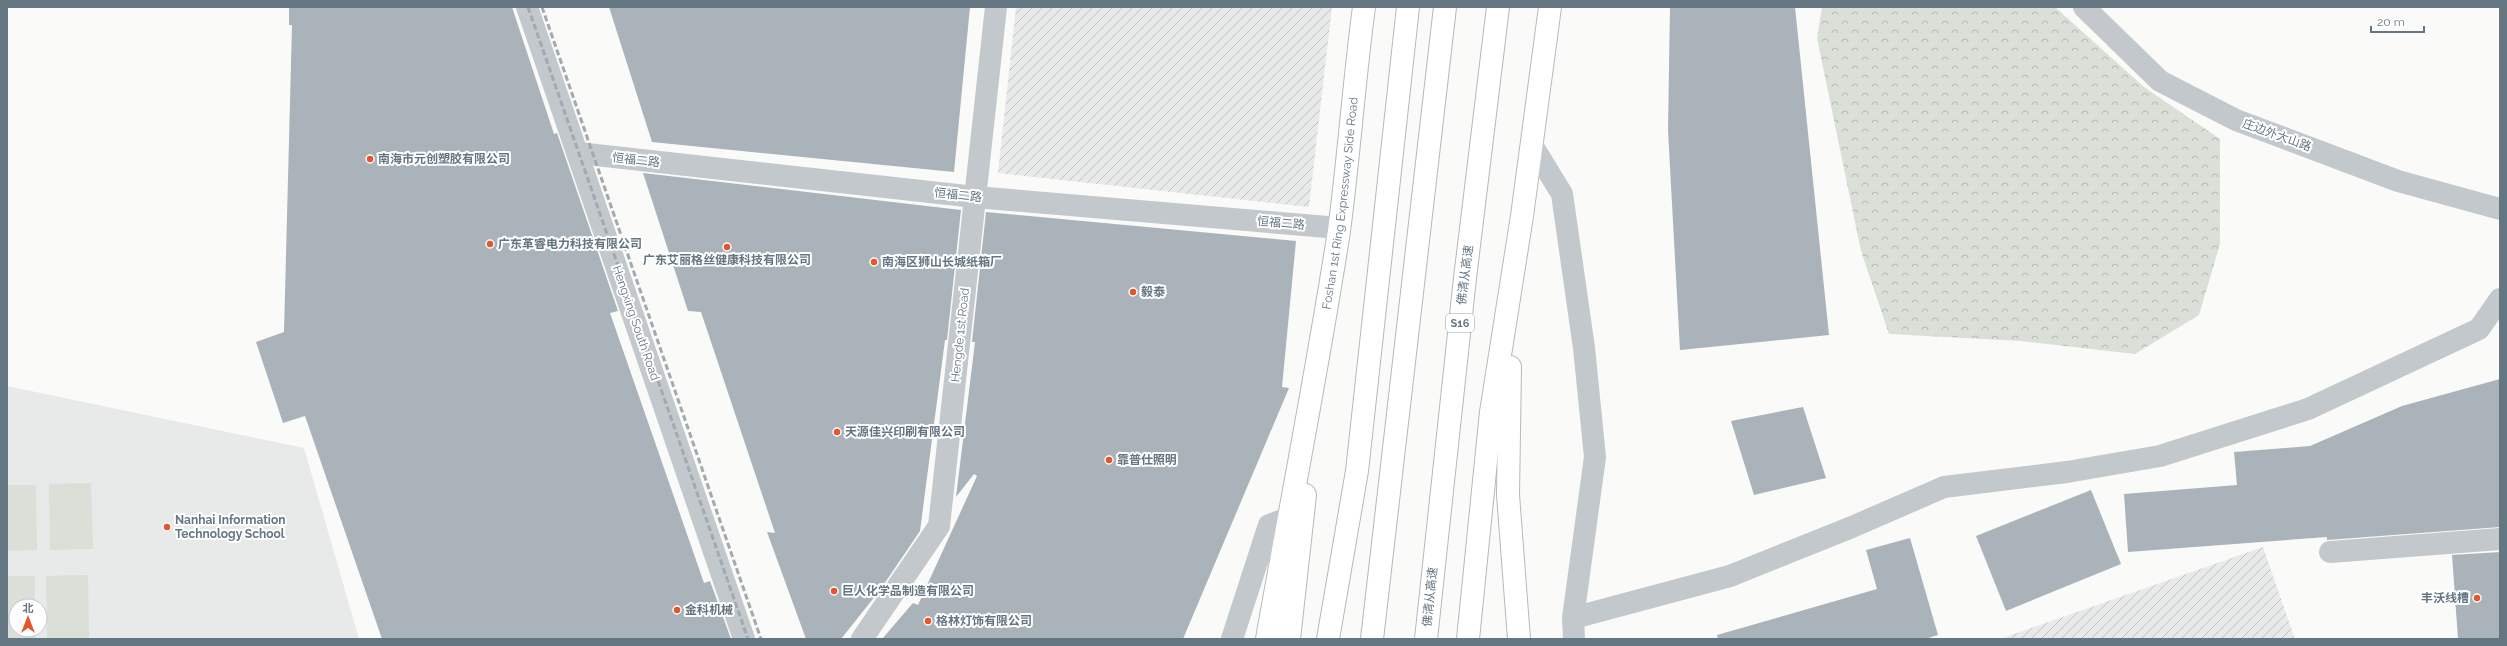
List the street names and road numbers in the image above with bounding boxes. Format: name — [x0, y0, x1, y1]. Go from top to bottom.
street label: Foshan 1st Ring Expressway Side Road — [1319, 96, 1361, 310]
street label: 庄边外大山路 — [2241, 116, 2313, 154]
street label: 恒福二路 — [611, 151, 661, 169]
street label: 恒福二路 — [933, 186, 983, 204]
street label: 恒福二路 — [1256, 214, 1306, 232]
street label: 佛清从高速 — [1454, 244, 1476, 306]
street label: Hengxing South Road — [610, 264, 662, 382]
street label: Hengde 1st Road — [948, 287, 972, 383]
road number: S16 — [1446, 314, 1474, 332]
street label: 佛清从高速 — [1420, 566, 1440, 628]

